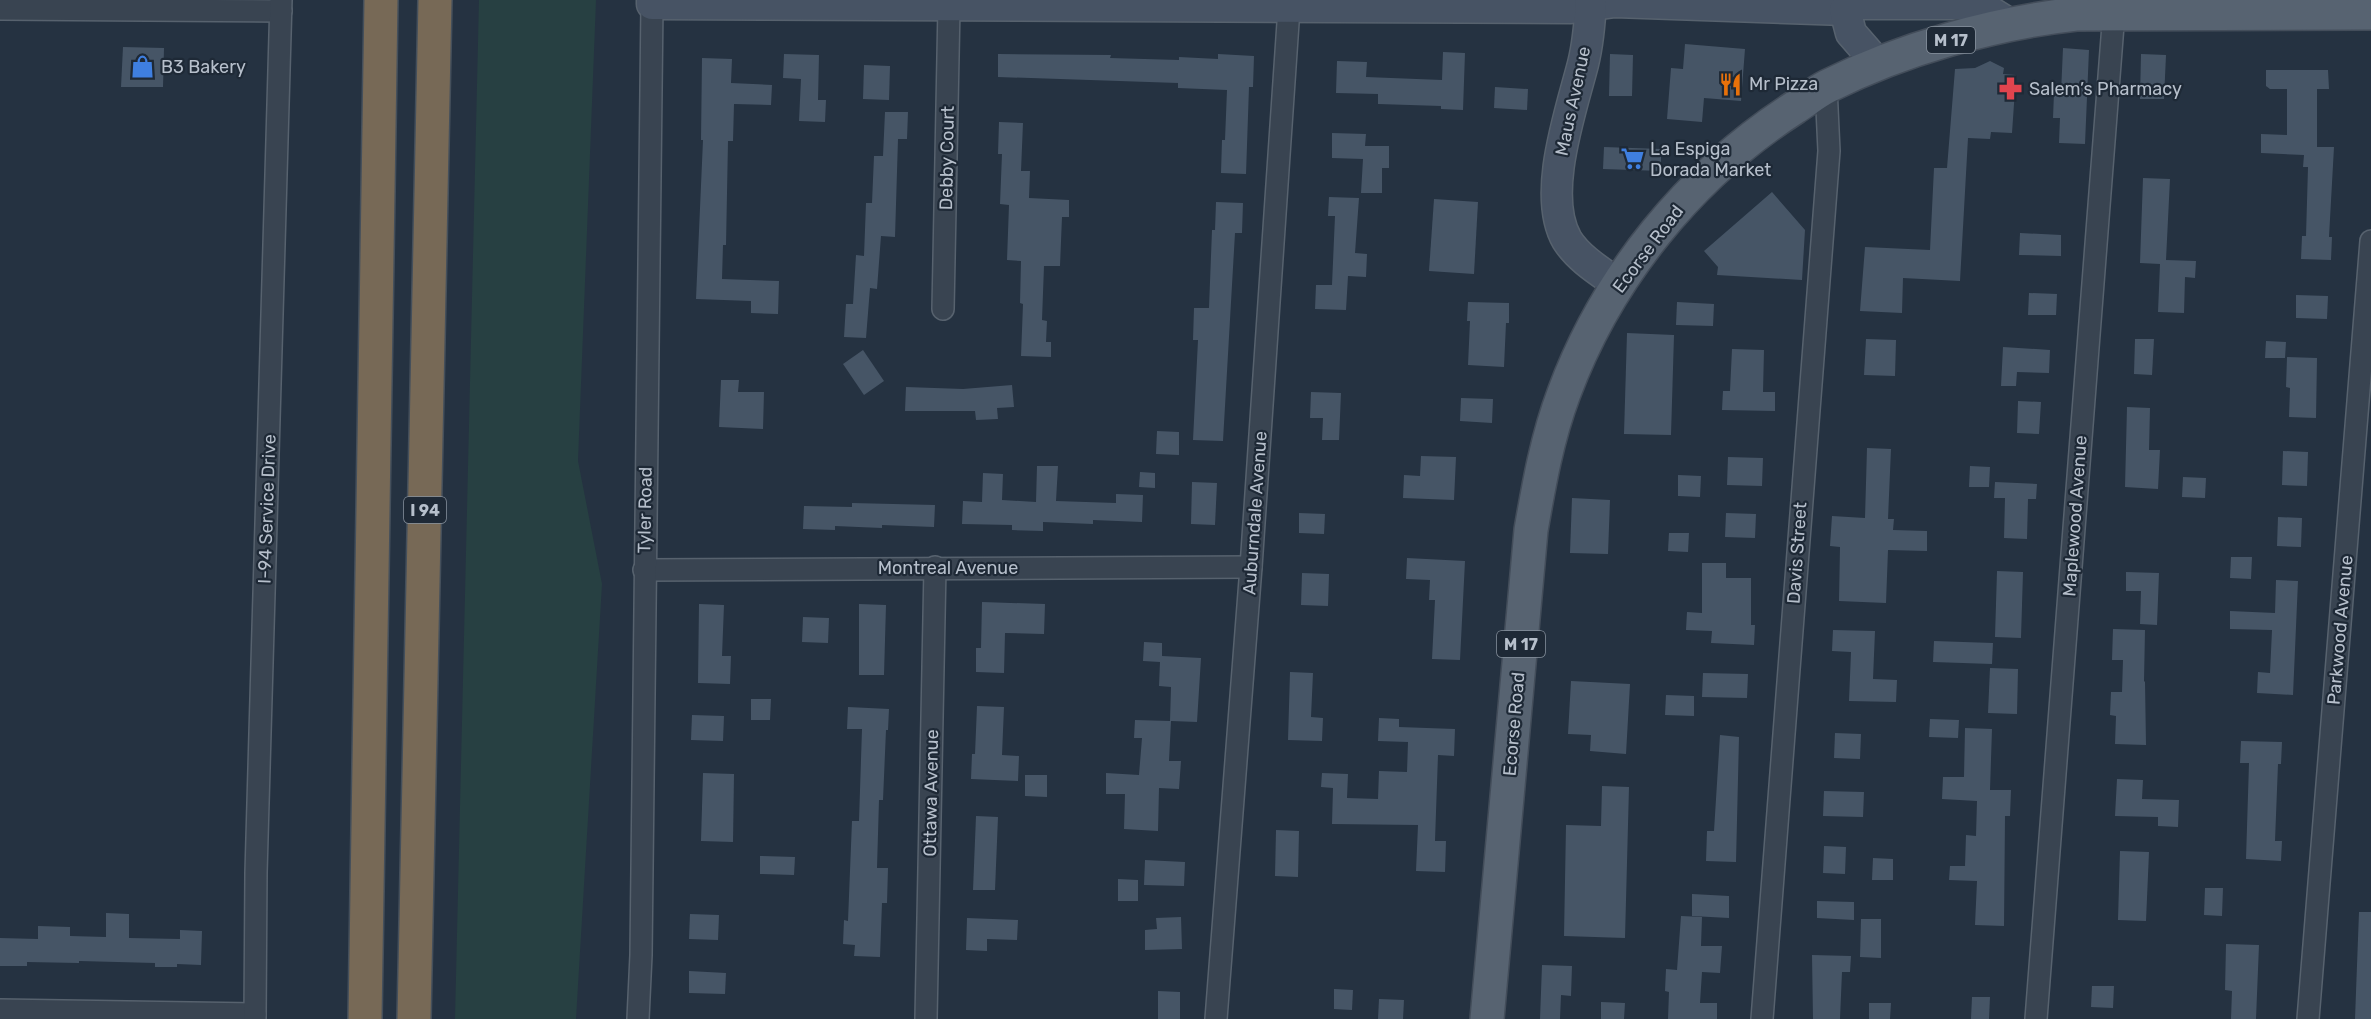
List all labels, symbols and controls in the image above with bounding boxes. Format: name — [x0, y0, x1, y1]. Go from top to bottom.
road number: M 17 — [1927, 27, 1975, 53]
street label: Maus Avenue — [1551, 44, 1595, 158]
shop icon: B3 Bakery — [130, 54, 156, 80]
place label: B3 Bakery — [161, 56, 246, 78]
restaurant icon: Mr Pizza — [1718, 71, 1744, 97]
place label: Mr Pizza — [1749, 73, 1818, 95]
pharmacy icon: Salem’s Pharmacy — [1998, 76, 2024, 102]
place label: Salem’s Pharmacy — [2029, 78, 2182, 100]
street label: Debby Court — [935, 106, 959, 210]
place label: La Espiga Dorada Market — [1650, 138, 1771, 181]
supermarket icon: La Espiga Dorada Market — [1619, 146, 1645, 172]
street label: Ecorse Road — [1608, 201, 1688, 297]
street label: Auburndale Avenue — [1238, 430, 1272, 596]
street label: I-94 Service Drive — [253, 434, 281, 584]
street label: Maplewood Avenue — [2058, 435, 2092, 597]
street label: Tyler Road — [633, 466, 657, 554]
road number: I 94 — [404, 497, 446, 523]
street label: Davis Street — [1782, 501, 1812, 605]
street label: Parkwood Avenue — [2323, 554, 2357, 706]
street label: Montreal Avenue — [878, 557, 1018, 579]
road number: M 17 — [1497, 631, 1545, 657]
street label: Ecorse Road — [1498, 671, 1530, 777]
street label: Ottawa Avenue — [919, 729, 943, 857]

